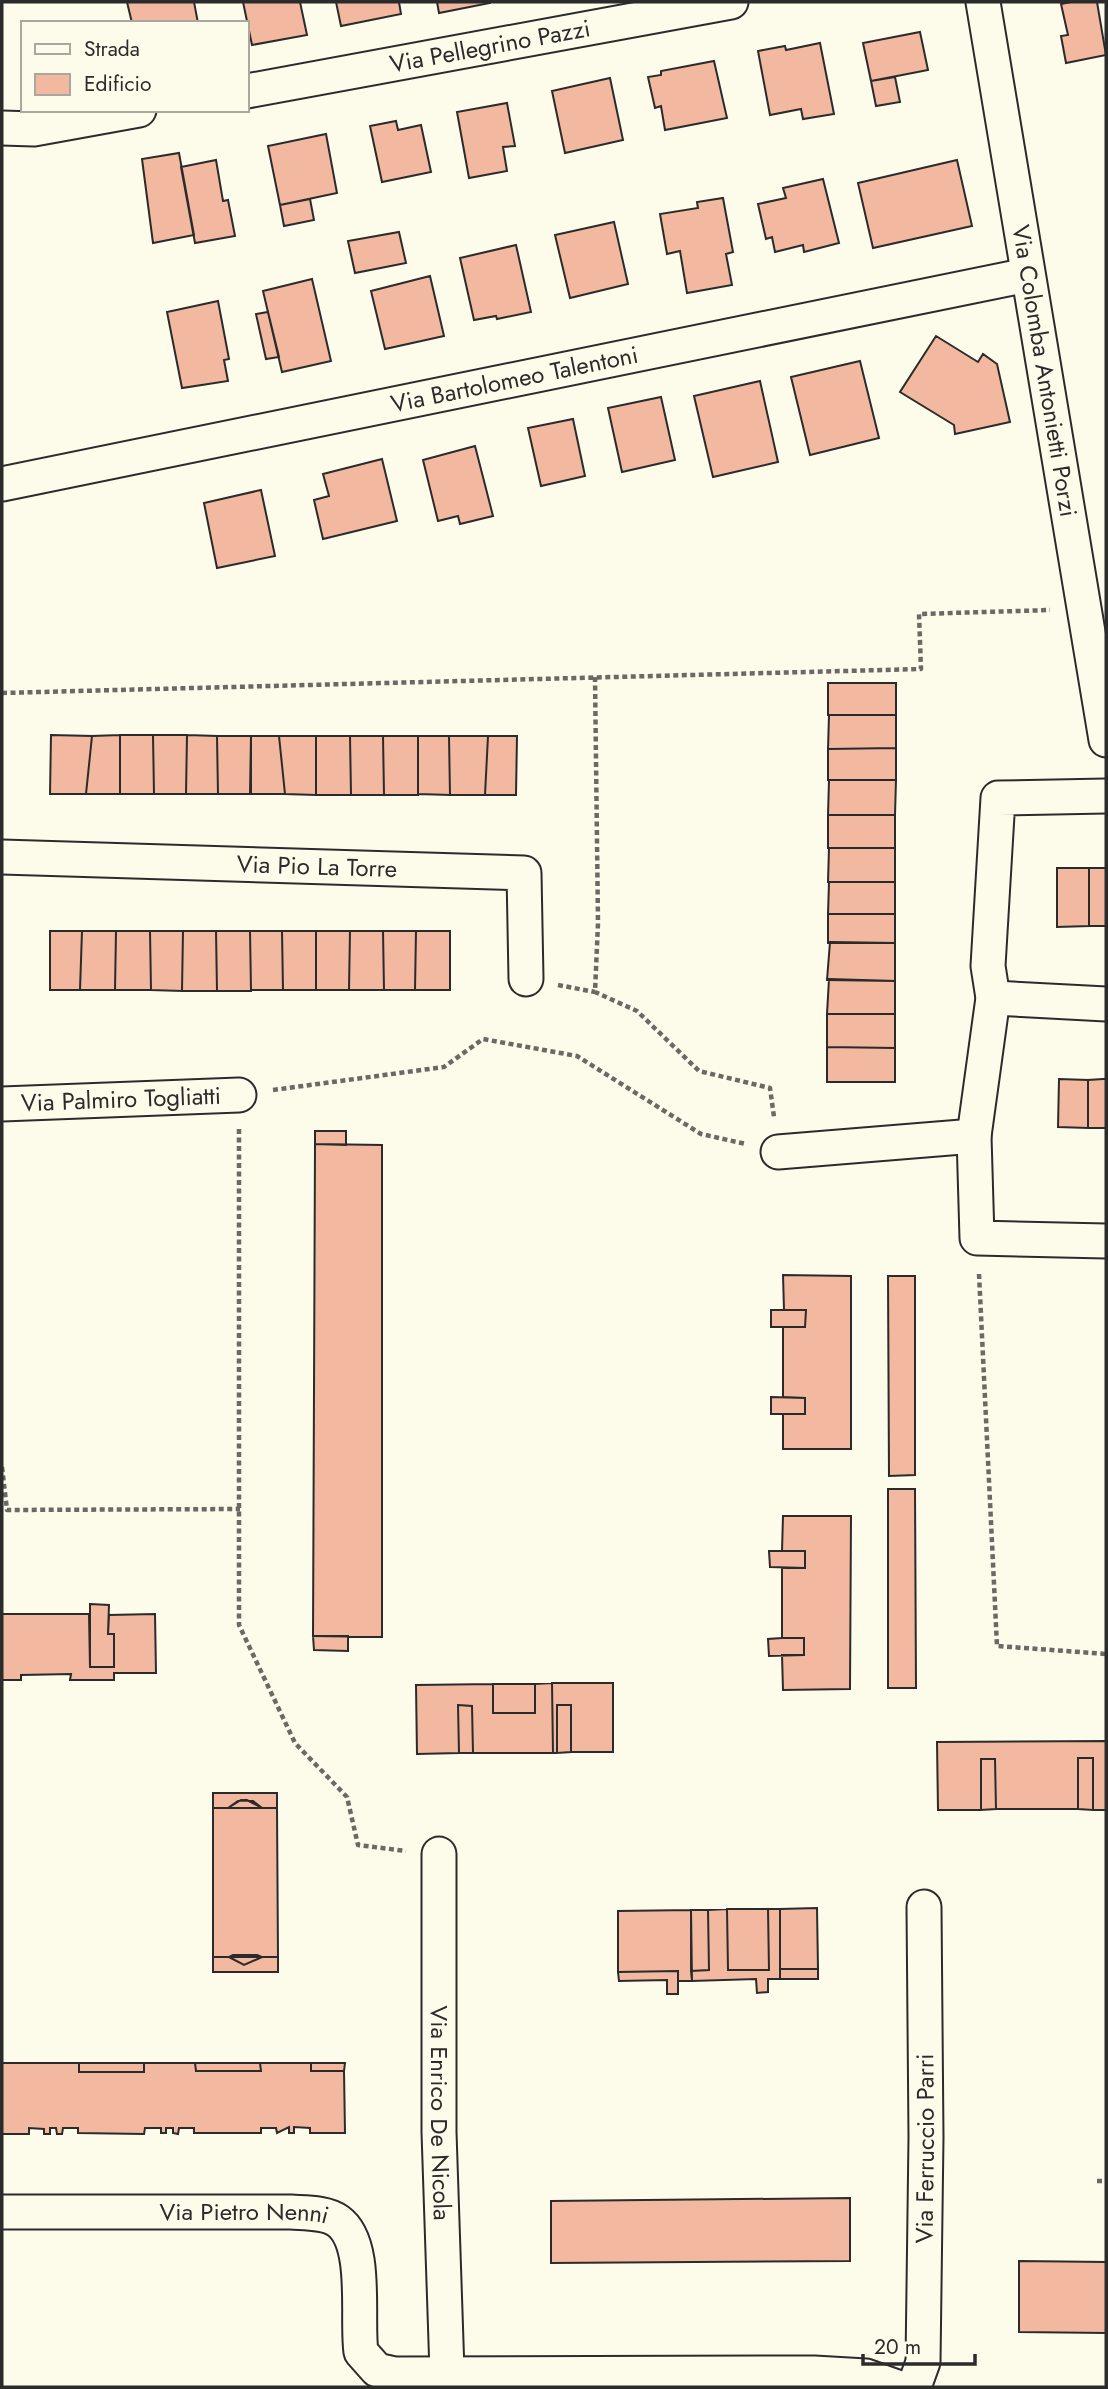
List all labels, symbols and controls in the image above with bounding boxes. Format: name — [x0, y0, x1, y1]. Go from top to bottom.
street label: Via Pellegrino Pazzi — [387, 10, 593, 81]
legend — [21, 21, 248, 112]
text: Strada — [84, 34, 140, 64]
text: Edificio — [84, 69, 151, 99]
street label: Via Colomba Antonietti Porzi — [1003, 222, 1087, 519]
street label: Via Bartolomeo Talentoni — [388, 337, 641, 421]
street label: Via Pio La Torre — [236, 846, 398, 886]
street label: Via Palmiro Togliatti — [20, 1078, 222, 1120]
street label: Via Enrico De Nicola — [422, 2005, 460, 2221]
street label: Via Ferruccio Parri — [907, 2054, 943, 2244]
street label: Via Pietro Nenni — [159, 2194, 333, 2233]
scale bar — [863, 2322, 975, 2366]
text: 20 m — [874, 2332, 921, 2362]

